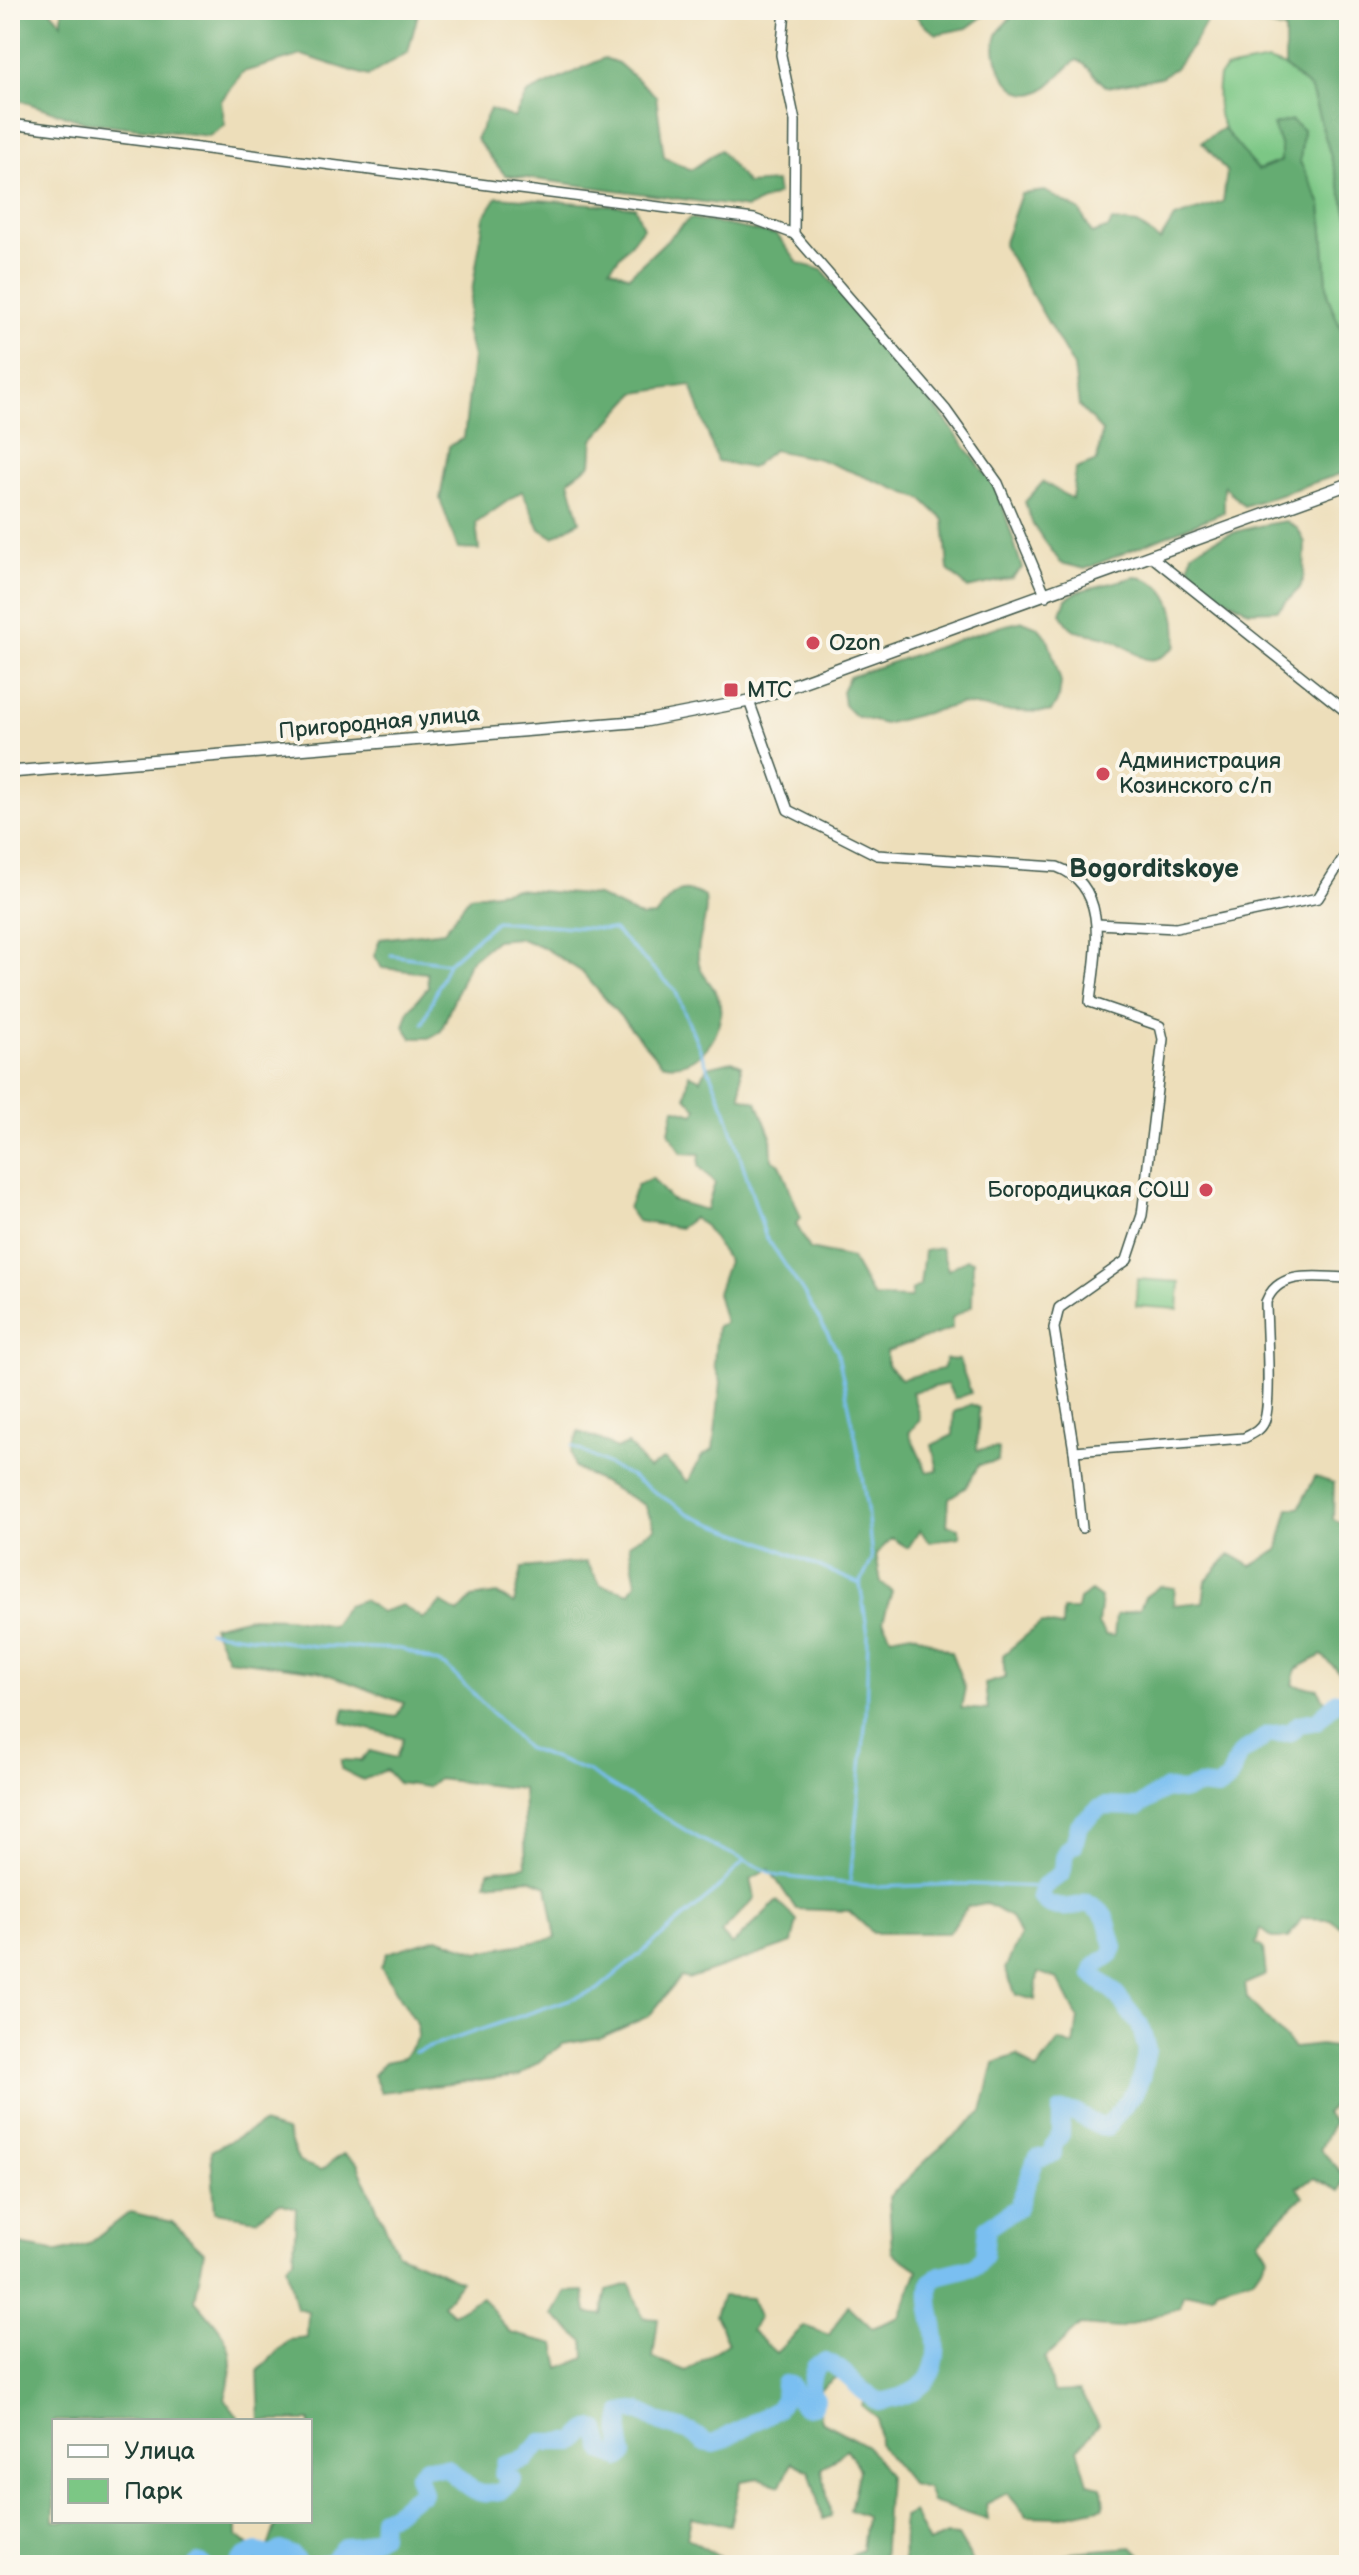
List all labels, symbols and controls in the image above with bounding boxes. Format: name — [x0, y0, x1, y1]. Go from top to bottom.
place label: Ozon — [829, 630, 881, 657]
marker: Ozon — [804, 634, 822, 652]
place label: МТС — [747, 677, 792, 704]
marker: МТС — [722, 681, 740, 699]
street label: Пригородная улица — [277, 701, 481, 745]
place label: Администрация Козинского с/п — [1118, 748, 1281, 800]
marker: Администрация Козинского с/п — [1094, 765, 1112, 783]
district label: Bogorditskoye — [1069, 854, 1239, 885]
place label: Богородицкая СОШ — [987, 1177, 1190, 1204]
marker: Богородицкая СОШ — [1197, 1181, 1215, 1199]
legend — [52, 2419, 312, 2523]
text: Улица — [124, 2437, 195, 2466]
text: Парк — [124, 2477, 183, 2506]

